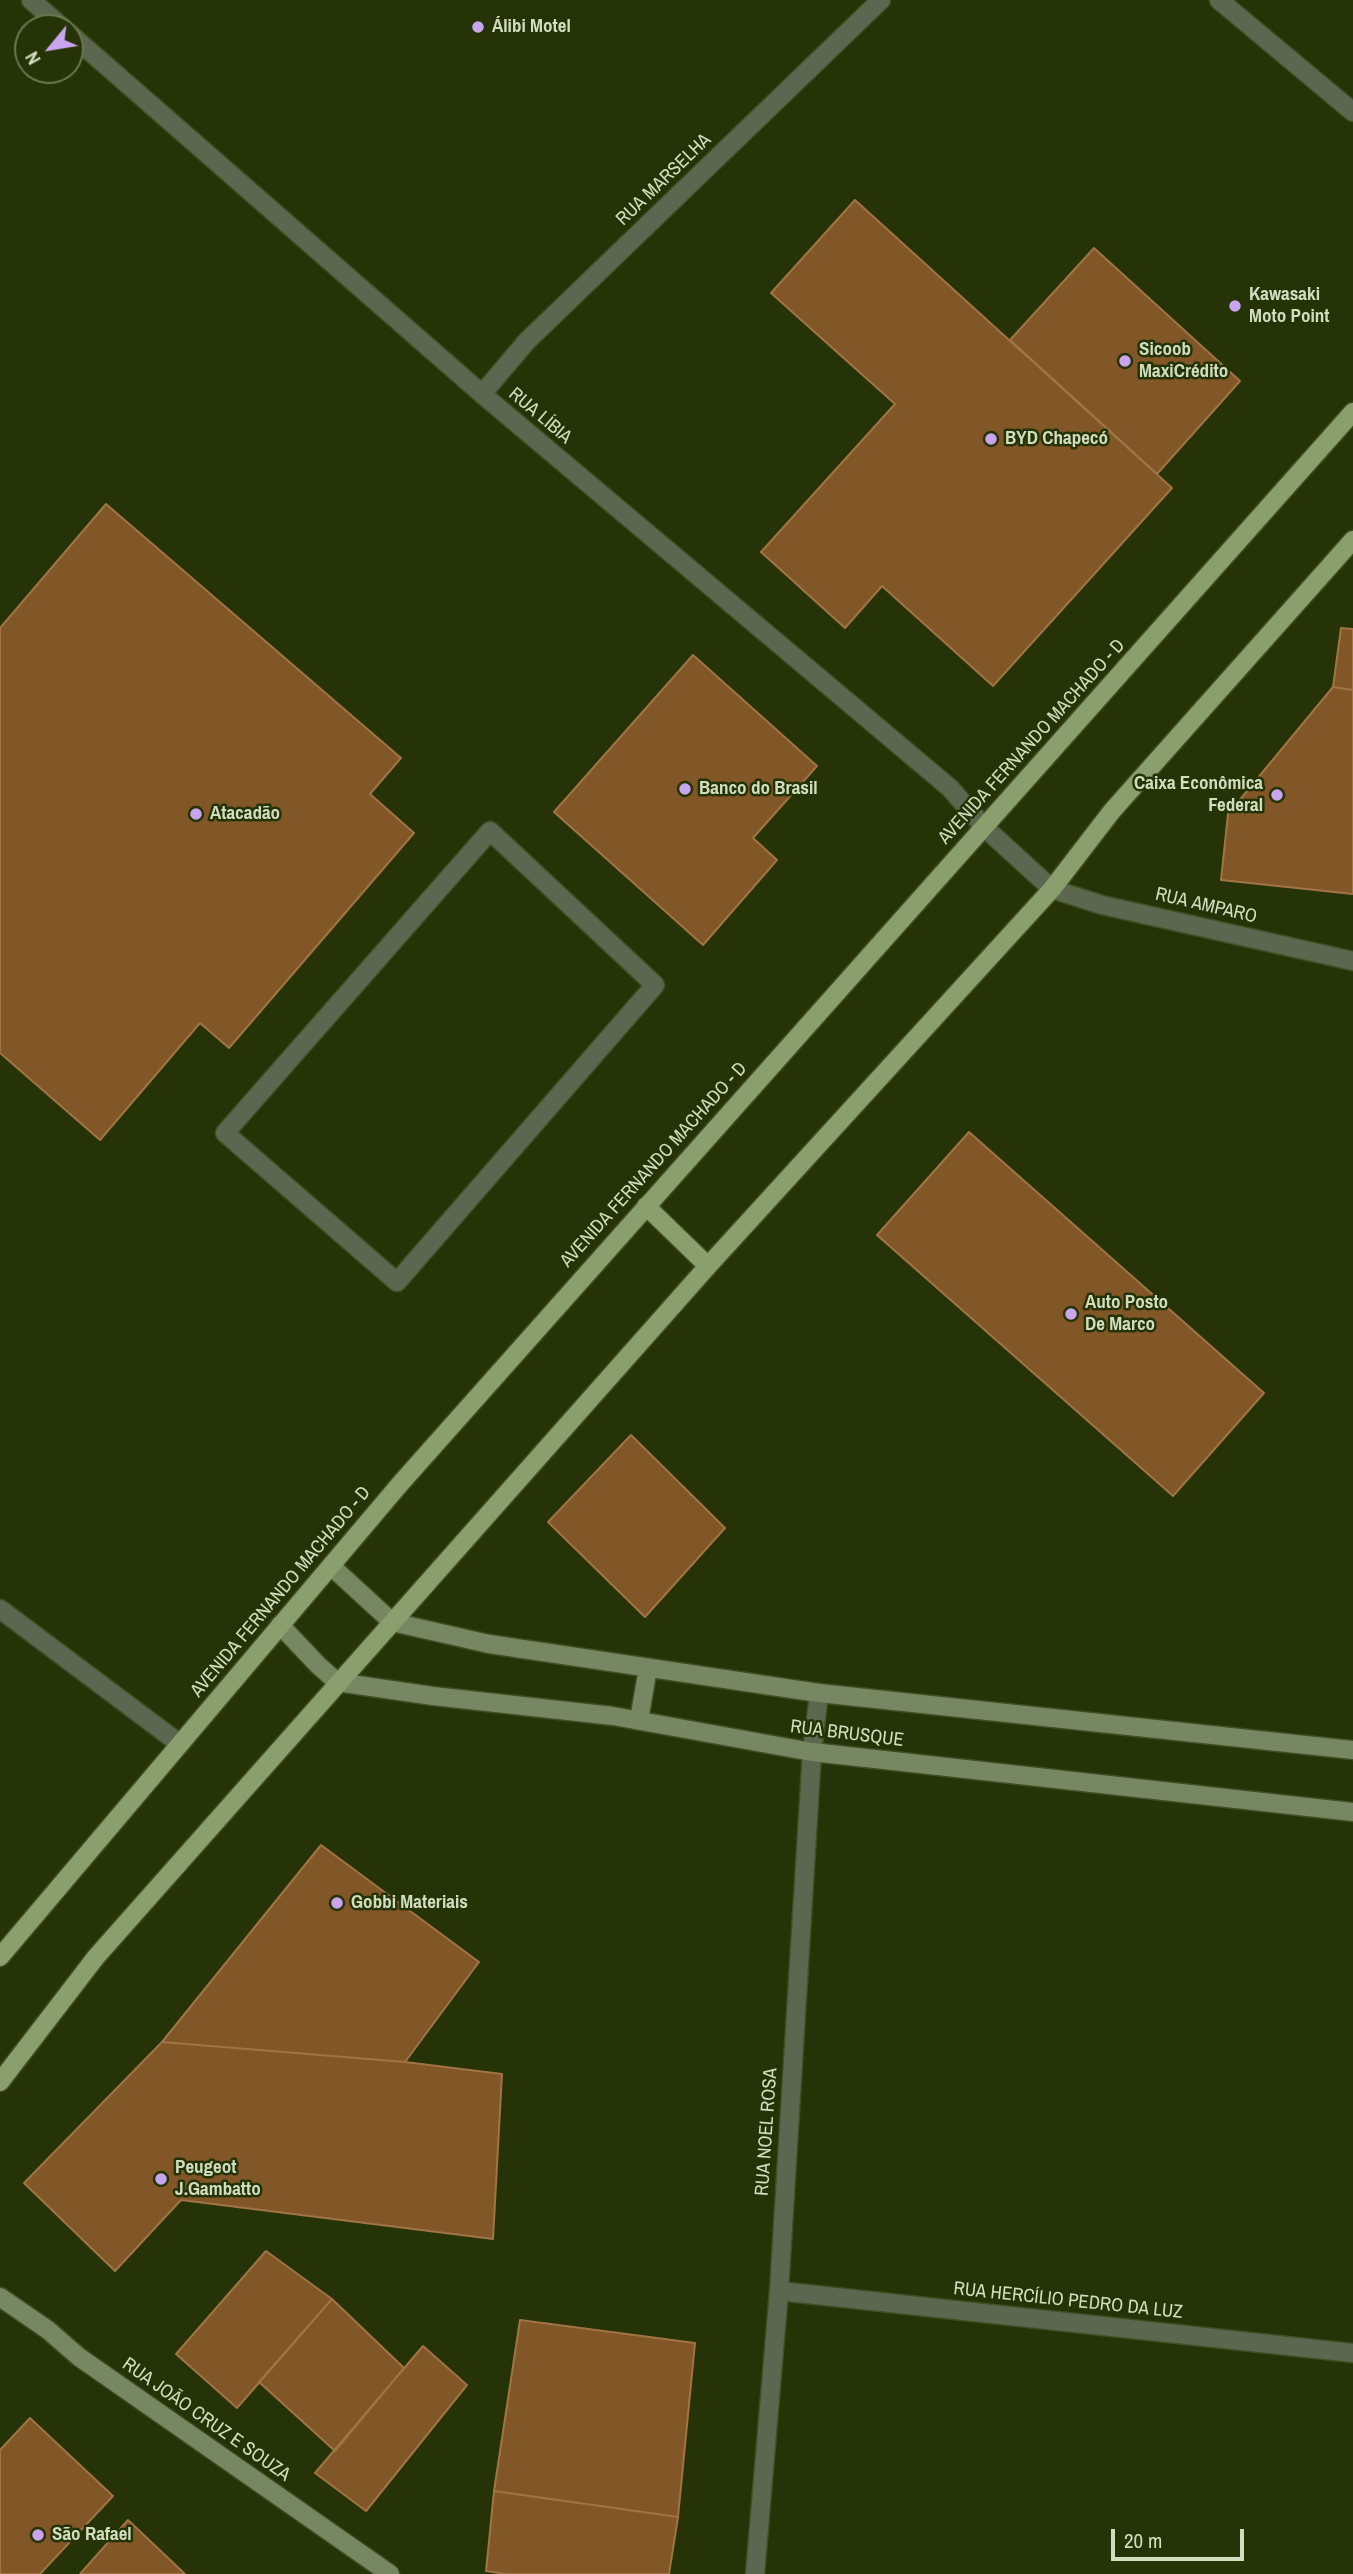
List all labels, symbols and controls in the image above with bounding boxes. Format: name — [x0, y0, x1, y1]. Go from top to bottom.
north arrow — [14, 14, 84, 84]
place label: Álibi Motel — [492, 16, 571, 38]
marker: Álibi Motel — [470, 19, 486, 35]
text: N — [18, 47, 47, 70]
street label: RUA MARSELHA — [612, 129, 716, 231]
place label: Kawasaki Moto Point — [1249, 284, 1329, 328]
marker: Kawasaki Moto Point — [1227, 298, 1243, 314]
place label: Sicoob MaxiCrédito — [1139, 339, 1228, 383]
marker: Sicoob MaxiCrédito — [1117, 353, 1133, 369]
street label: RUA LÍBIA — [504, 383, 576, 449]
place label: BYD Chapecó — [1005, 428, 1108, 450]
marker: BYD Chapecó — [983, 431, 999, 447]
street label: AVENIDA FERNANDO MACHADO - D — [934, 635, 1130, 849]
place label: Caixa Econômica Federal — [1134, 773, 1263, 817]
place label: Banco do Brasil — [699, 778, 818, 800]
marker: Banco do Brasil — [677, 781, 693, 797]
marker: Caixa Econômica Federal — [1269, 787, 1285, 803]
place label: Atacadão — [210, 803, 280, 825]
marker: Atacadão — [188, 806, 204, 822]
street label: RUA AMPARO — [1153, 883, 1259, 929]
street label: AVENIDA FERNANDO MACHADO - D — [556, 1058, 752, 1272]
place label: Auto Posto De Marco — [1085, 1292, 1168, 1336]
marker: Auto Posto De Marco — [1063, 1306, 1079, 1322]
street label: AVENIDA FERNANDO MACHADO - D — [186, 1482, 376, 1702]
street label: RUA BRUSQUE — [789, 1716, 905, 1752]
place label: Gobbi Materiais — [351, 1892, 468, 1914]
marker: Gobbi Materiais — [329, 1895, 345, 1911]
street label: RUA NOEL ROSA — [751, 2067, 783, 2197]
place label: Peugeot J.Gambatto — [175, 2157, 261, 2201]
marker: Peugeot J.Gambatto — [153, 2171, 169, 2187]
street label: RUA HERCÍLIO PEDRO DA LUZ — [952, 2278, 1184, 2324]
street label: RUA JOÃO CRUZ E SOUZA — [118, 2353, 294, 2487]
scale bar — [1115, 2514, 1248, 2558]
place label: São Rafael — [52, 2524, 132, 2546]
text: 20 m — [1124, 2526, 1162, 2555]
marker: São Rafael — [30, 2527, 46, 2543]

